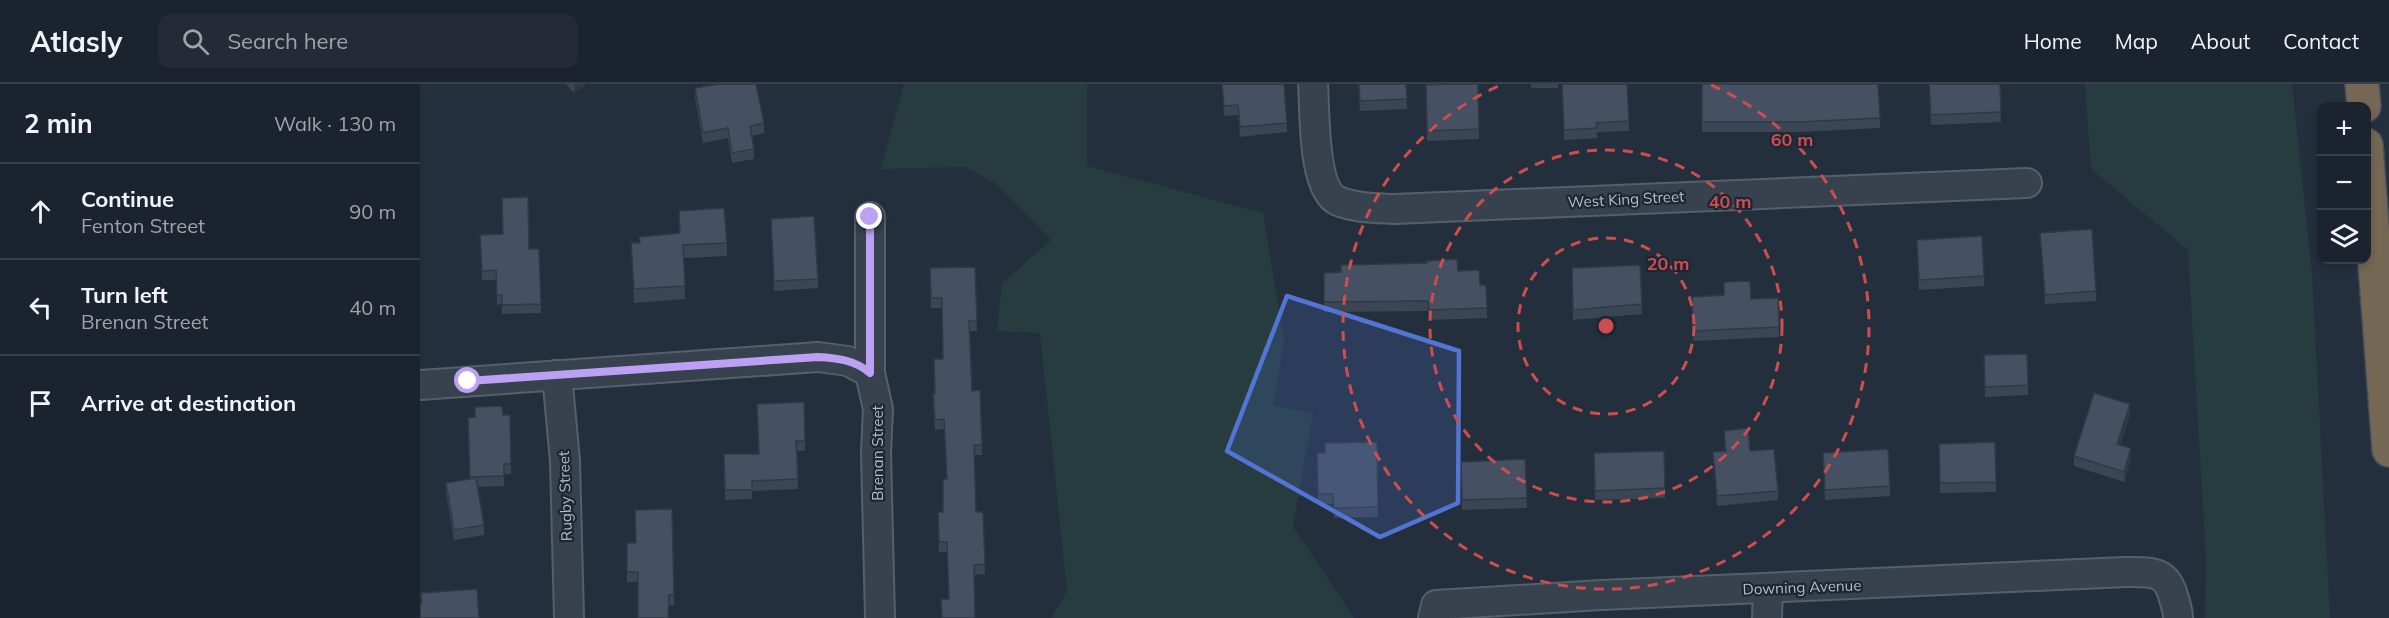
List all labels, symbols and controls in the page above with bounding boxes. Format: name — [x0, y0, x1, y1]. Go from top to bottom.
search box — [158, 14, 578, 68]
text: Atlasly — [30, 24, 122, 59]
icon: search — [179, 25, 212, 58]
text: Search here — [227, 27, 348, 55]
text: Home — [2024, 28, 2082, 54]
text: Map — [2115, 28, 2158, 54]
text: About — [2191, 28, 2250, 54]
text: Contact — [2283, 28, 2359, 54]
map controls — [2317, 102, 2371, 264]
button: + — [2317, 102, 2371, 156]
text: 2 min — [24, 107, 93, 140]
text: Walk · 130 m — [274, 111, 396, 136]
text: 60 m — [1771, 128, 1813, 151]
button: − — [2317, 156, 2371, 210]
text: Continue — [81, 185, 174, 213]
street label: West King Street — [1567, 186, 1685, 212]
text: 40 m — [1709, 190, 1751, 213]
icon: ahead — [24, 195, 57, 228]
text: 90 m — [349, 199, 396, 224]
route end — [856, 203, 882, 229]
button: layers — [2317, 210, 2371, 264]
text: Fenton Street — [81, 213, 205, 238]
text: 20 m — [1647, 252, 1689, 275]
text: Turn left — [81, 281, 168, 309]
icon: left — [24, 291, 57, 324]
text: 40 m — [349, 295, 396, 320]
text: Brenan Street — [81, 309, 209, 334]
centre of rings — [1596, 316, 1616, 336]
route start — [454, 367, 480, 393]
icon: arrive — [24, 387, 57, 420]
text: Arrive at destination — [81, 389, 296, 417]
street label: Brenan Street — [868, 405, 887, 501]
street label: Rugby Street — [554, 451, 576, 541]
street label: Downing Avenue — [1742, 575, 1862, 599]

